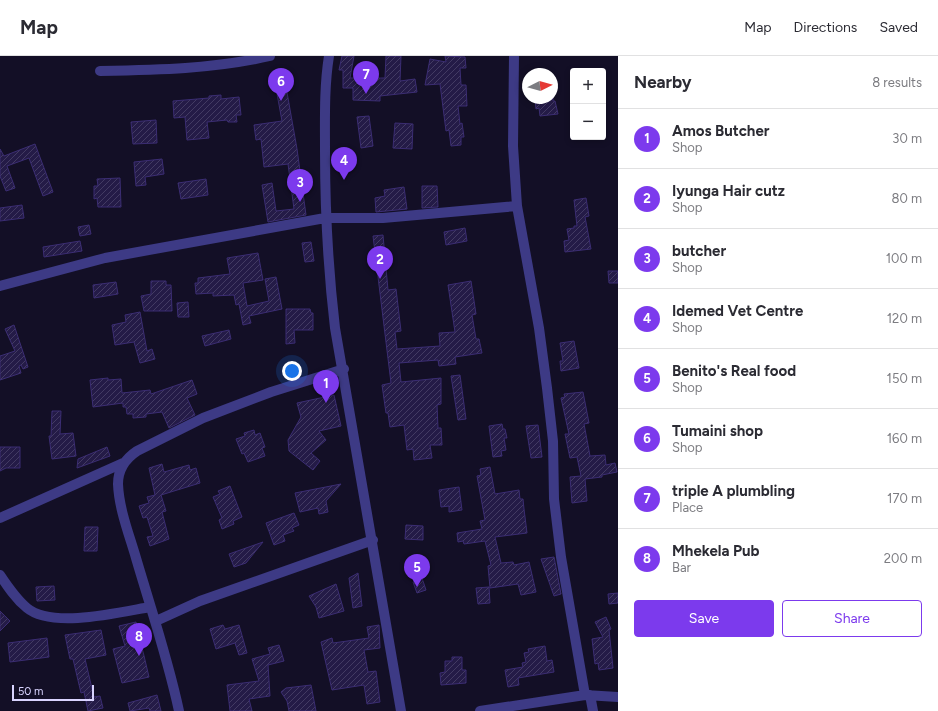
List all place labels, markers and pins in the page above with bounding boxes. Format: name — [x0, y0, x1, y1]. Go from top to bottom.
pin: 7 — [353, 61, 379, 94]
pin: 6 — [268, 68, 294, 101]
pin: 4 — [331, 147, 357, 180]
pin: 3 — [287, 169, 313, 202]
pin: 2 — [367, 246, 393, 279]
pin: 1 — [313, 370, 339, 403]
pin: 5 — [404, 554, 430, 587]
pin: 8 — [126, 623, 152, 656]

